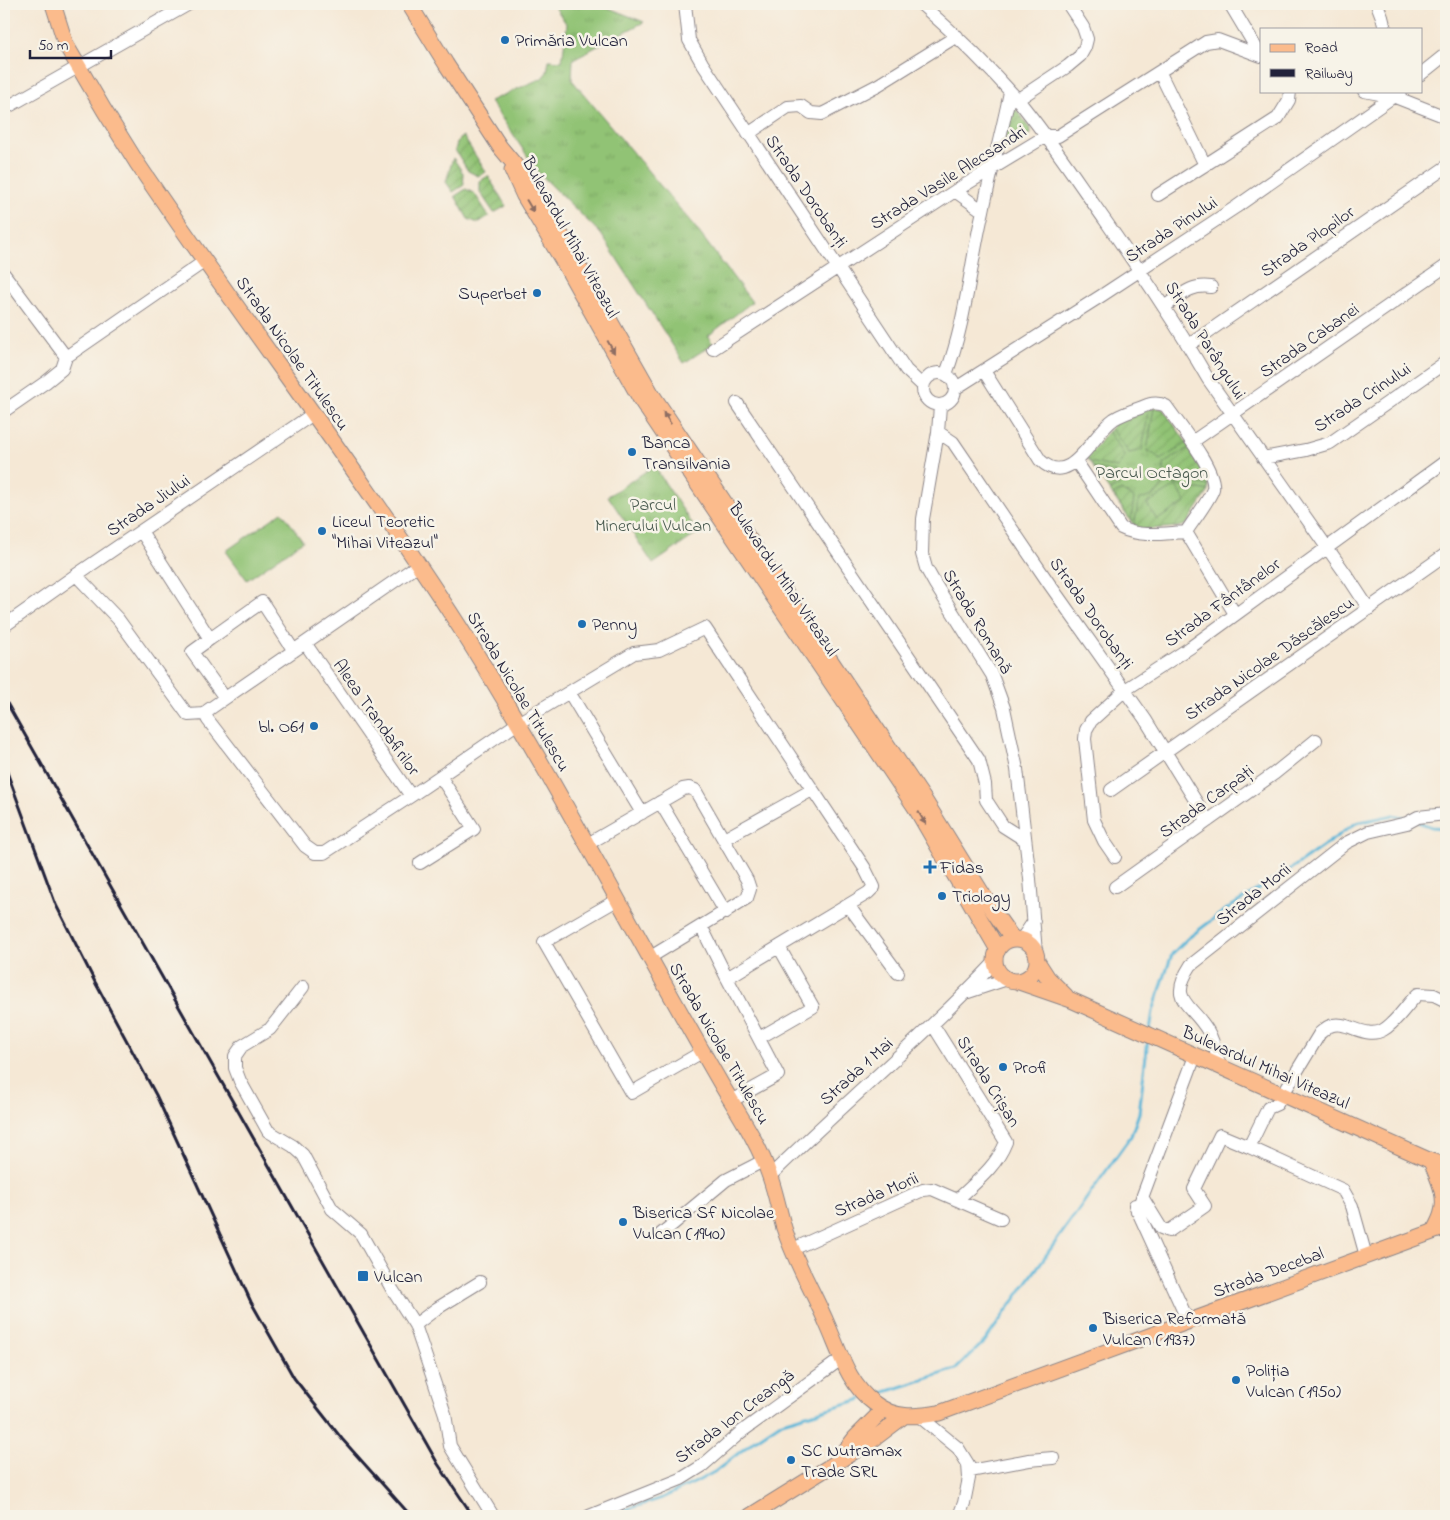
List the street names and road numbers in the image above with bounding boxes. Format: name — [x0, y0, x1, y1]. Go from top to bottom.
street label: Strada Vasile Alecsandri — [866, 120, 1032, 237]
street label: Strada Dorobanți — [758, 130, 853, 254]
street label: Bulevardul Mihai Viteazul — [514, 152, 624, 323]
street label: Strada Pinului — [1121, 191, 1223, 270]
street label: Strada Plopilor — [1256, 200, 1361, 285]
street label: Strada Nicolae Titulescu — [228, 272, 355, 437]
street label: Strada Parângului — [1157, 277, 1251, 406]
street label: Strada Cabanei — [1255, 298, 1365, 386]
street label: Strada Crinului — [1309, 357, 1417, 440]
street label: Strada Jiului — [102, 469, 196, 544]
street label: Bulevardul Mihai Viteazul — [720, 497, 844, 662]
street label: Strada Fântânelor — [1160, 552, 1287, 655]
street label: Strada Dorobanți — [1042, 553, 1139, 676]
street label: Strada Romană — [935, 565, 1018, 679]
street label: Strada Nicolae Dăscălescu — [1180, 591, 1360, 728]
street label: Strada Nicolae Titulescu — [459, 607, 576, 777]
street label: Aleea Trandafirilor — [325, 655, 426, 782]
street label: Strada Carpați — [1155, 759, 1260, 846]
street label: Strada Morii — [1211, 858, 1298, 933]
street label: Strada Nicolae Titulescu — [661, 958, 775, 1130]
street label: Bulevardul Mihai Viteazul — [1176, 1020, 1353, 1118]
street label: Strada Crișan — [949, 1031, 1026, 1133]
street label: Strada 1 Mai — [815, 1032, 900, 1113]
street label: Strada Morii — [830, 1166, 923, 1225]
street label: Strada Decebal — [1209, 1242, 1328, 1306]
street label: Strada Ion Creangă — [670, 1364, 801, 1472]

